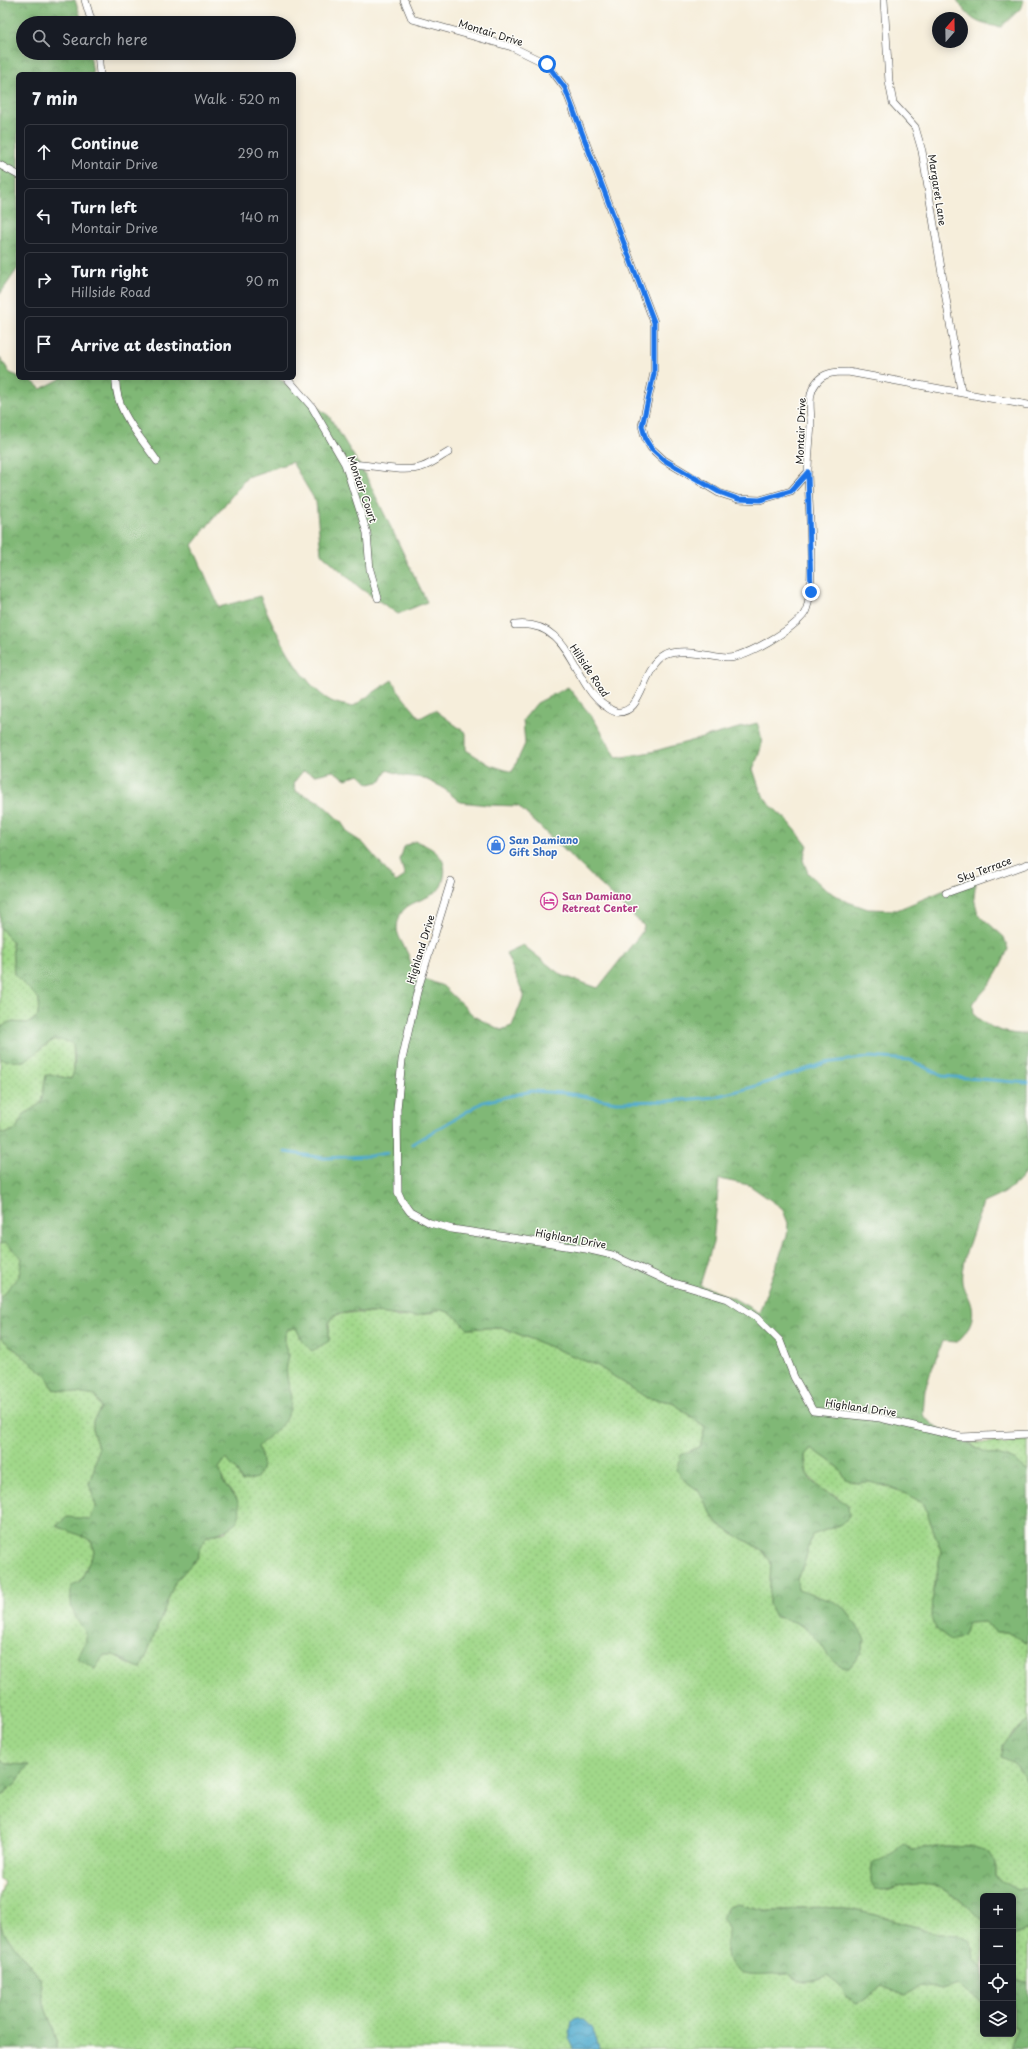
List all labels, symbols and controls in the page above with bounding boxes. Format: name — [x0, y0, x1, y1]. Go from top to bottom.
north arrow — [932, 12, 968, 48]
street label: Montair Drive — [457, 15, 526, 49]
search box — [16, 16, 296, 60]
icon: search — [30, 27, 52, 49]
text: Search here — [62, 27, 148, 50]
route start — [538, 55, 556, 73]
text: 7 min — [32, 85, 78, 111]
text: Walk · 520 m — [194, 89, 280, 108]
text: Continue — [71, 131, 139, 154]
icon: ahead — [33, 141, 55, 163]
text: 290 m — [238, 143, 279, 162]
street label: Margaret Lane — [925, 153, 951, 227]
text: Montair Drive — [71, 154, 158, 173]
text: Turn left — [71, 195, 137, 218]
icon: left — [33, 205, 55, 227]
text: 140 m — [240, 207, 279, 226]
text: Montair Drive — [71, 218, 158, 237]
text: Turn right — [71, 259, 148, 282]
icon: right — [33, 269, 55, 291]
text: 90 m — [246, 271, 279, 290]
text: Hillside Road — [71, 282, 151, 301]
icon: arrive — [33, 333, 55, 355]
text: Arrive at destination — [71, 333, 232, 356]
street label: Montair Drive — [791, 397, 809, 465]
street label: Montair Court — [345, 454, 381, 524]
route end — [802, 583, 820, 601]
street label: Hillside Road — [567, 640, 614, 700]
place label: San Damiano Gift Shop — [509, 832, 578, 859]
shop icon: San Damiano Gift Shop — [486, 835, 506, 855]
street label: Sky Terrace — [955, 852, 1013, 886]
place label: San Damiano Retreat Center — [562, 888, 638, 915]
hotel icon: San Damiano Retreat Center — [539, 891, 559, 911]
street label: Highland Drive — [402, 913, 438, 985]
street label: Highland Drive — [534, 1224, 608, 1252]
street label: Highland Drive — [824, 1395, 898, 1419]
map controls — [980, 1893, 1016, 2037]
button: + — [980, 1893, 1016, 1929]
button: − — [980, 1929, 1016, 1965]
button: locate — [980, 1965, 1016, 2001]
button: layers — [980, 2001, 1016, 2037]

